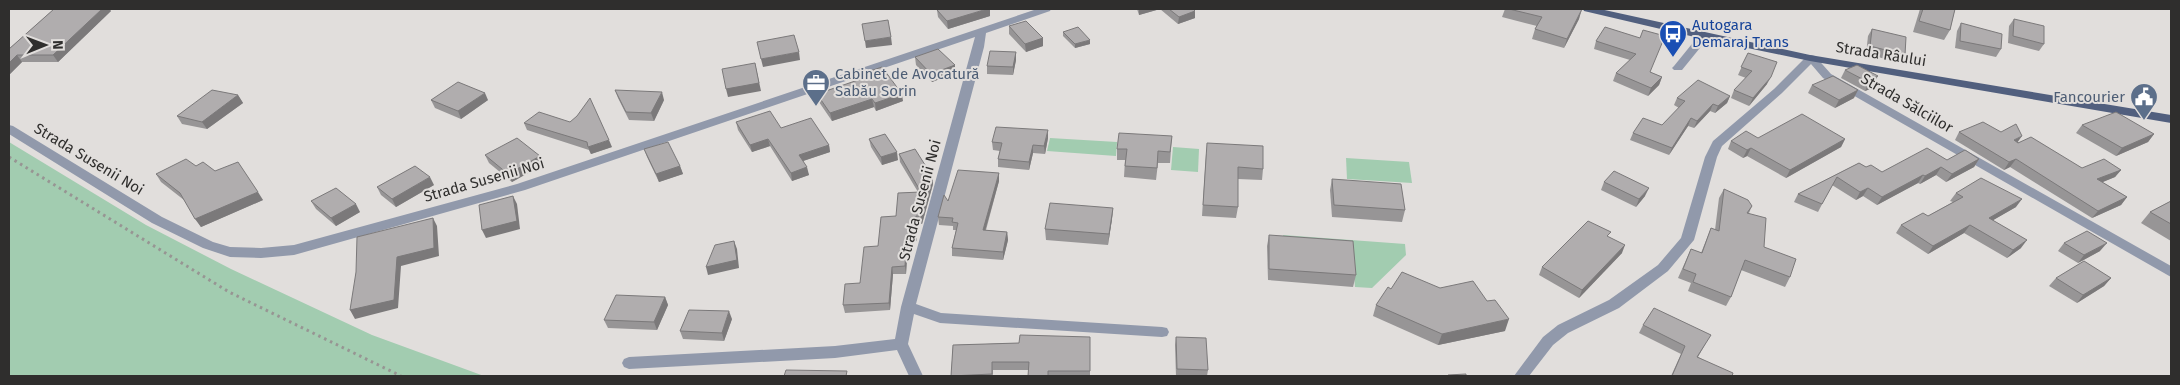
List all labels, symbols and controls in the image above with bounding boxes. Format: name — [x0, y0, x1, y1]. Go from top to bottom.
place label: Autogara Demaraj Trans — [1692, 16, 1789, 51]
bus stop icon: Autogara Demaraj Trans — [1658, 19, 1688, 58]
north arrow — [20, 20, 70, 70]
street label: Strada Râului — [1835, 38, 1927, 70]
text: N — [49, 40, 66, 50]
place label: Cabinet de Avocatură Sabău Sorin — [835, 65, 979, 100]
office icon: Cabinet de Avocatură Sabău Sorin — [801, 68, 831, 107]
street label: Strada Sălciilor — [1858, 69, 1956, 137]
public building icon: Fancourier — [2129, 82, 2159, 121]
place label: Fancourier — [2053, 88, 2125, 106]
street label: Strada Susenii Noi — [31, 119, 147, 199]
street label: Strada Susenii Noi — [895, 137, 945, 263]
street label: Strada Susenii Noi — [422, 154, 546, 206]

